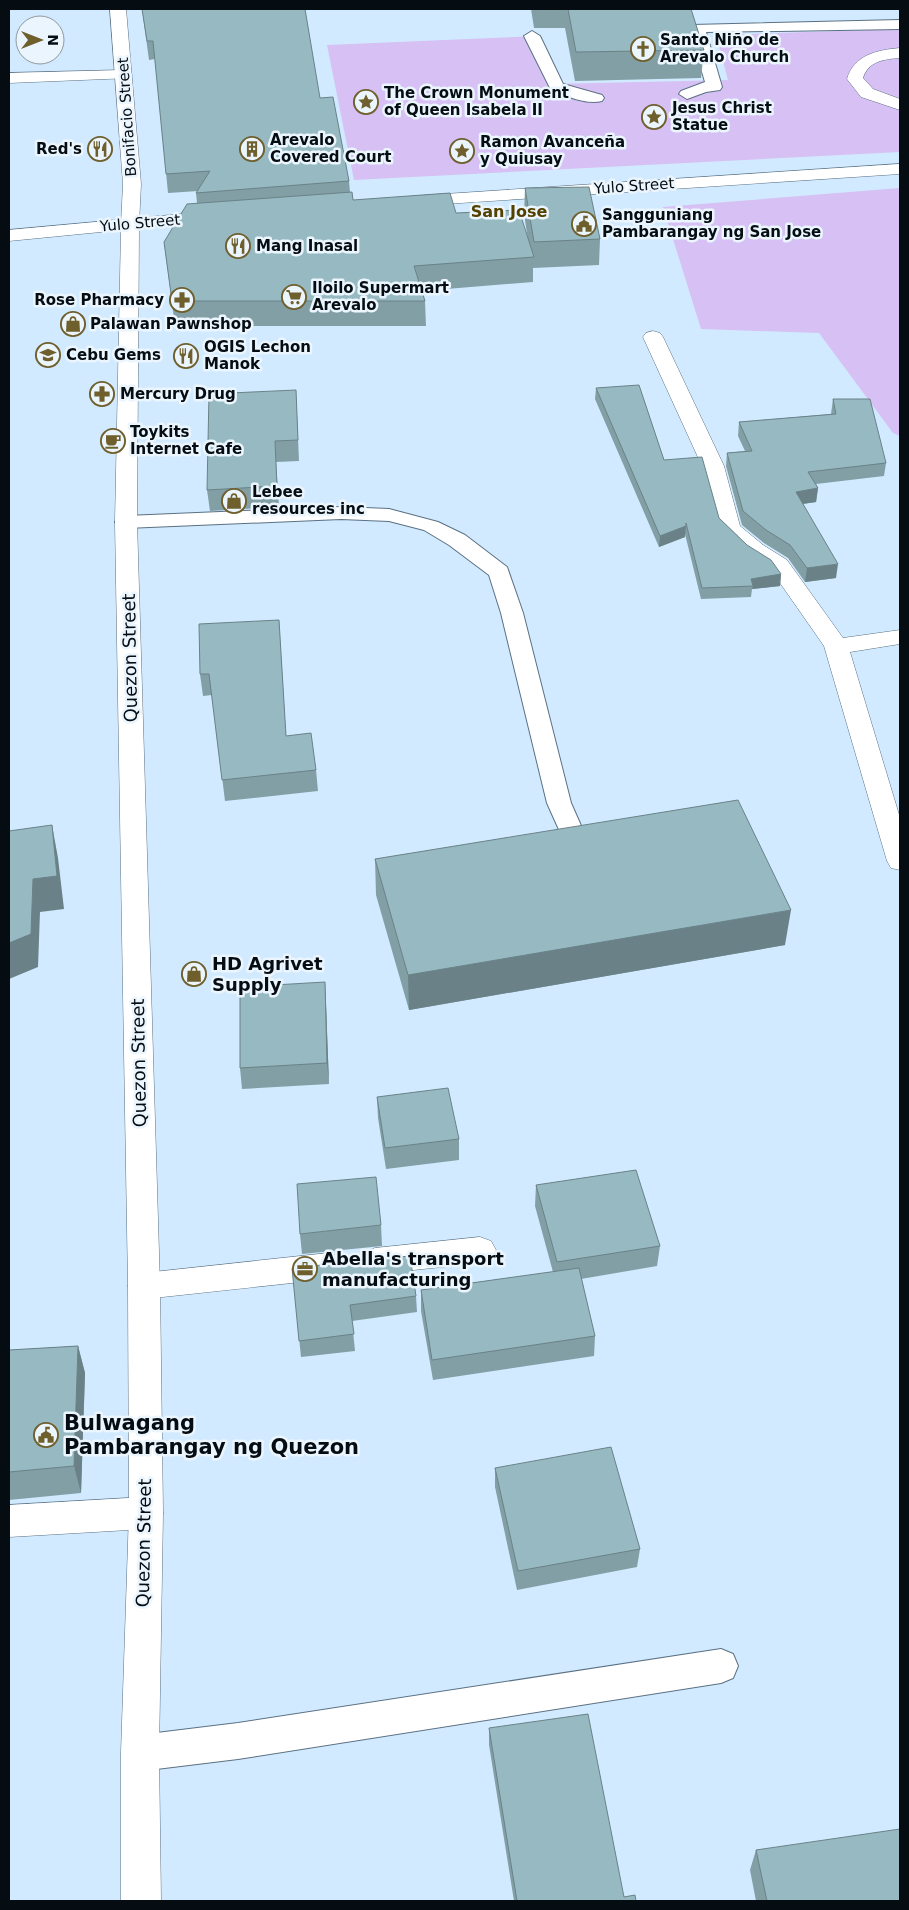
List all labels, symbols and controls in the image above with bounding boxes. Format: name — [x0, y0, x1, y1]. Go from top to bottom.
north arrow — [15, 15, 65, 65]
place label: Santo Niño de Arevalo Church — [660, 31, 789, 66]
text: N — [45, 34, 61, 46]
church icon: Santo Niño de Arevalo Church — [630, 36, 656, 62]
street label: Bonifacio Street — [114, 57, 140, 177]
place label: The Crown Monument of Queen Isabela II — [384, 84, 569, 119]
place icon: The Crown Monument of Queen Isabela II — [353, 89, 379, 115]
place label: Jesus Christ Statue — [671, 99, 772, 134]
place icon: Jesus Christ Statue — [641, 104, 667, 130]
place label: Arevalo Covered Court — [270, 131, 391, 166]
place label: Ramon Avanceña y Quiusay — [480, 133, 625, 168]
restaurant icon: Red's — [87, 136, 113, 162]
building icon: Arevalo Covered Court — [239, 136, 265, 162]
place icon: Ramon Avanceña y Quiusay — [449, 138, 475, 164]
place label: Red's — [36, 140, 82, 158]
street label: Yulo Street — [592, 174, 675, 198]
district label: San Jose — [471, 202, 547, 221]
place label: Sangguniang Pambarangay ng San Jose — [602, 206, 821, 241]
street label: Yulo Street — [98, 211, 181, 236]
public building icon: Sangguniang Pambarangay ng San Jose — [571, 211, 597, 237]
restaurant icon: Mang Inasal — [225, 233, 251, 259]
place label: Mang Inasal — [256, 237, 358, 255]
place label: Iloilo Supermart Arevalo — [312, 279, 449, 314]
supermarket icon: Iloilo Supermart Arevalo — [281, 284, 307, 310]
pharmacy icon: Rose Pharmacy — [169, 287, 195, 313]
place label: Rose Pharmacy — [34, 291, 164, 309]
shop icon: Palawan Pawnshop — [60, 311, 86, 337]
place label: Palawan Pawnshop — [90, 315, 252, 333]
place label: OGIS Lechon Manok — [204, 338, 311, 373]
school or university icon: Cebu Gems — [35, 342, 61, 368]
restaurant icon: OGIS Lechon Manok — [173, 343, 199, 369]
place label: Cebu Gems — [66, 346, 161, 364]
pharmacy icon: Mercury Drug — [89, 381, 115, 407]
place label: Mercury Drug — [120, 385, 236, 403]
place label: Toykits Internet Cafe — [130, 423, 242, 458]
cafe icon: Toykits Internet Cafe — [100, 428, 126, 454]
place label: Lebee resources inc — [252, 483, 365, 518]
shop icon: Lebee resources inc — [221, 488, 247, 514]
street label: Quezon Street — [118, 593, 141, 723]
place label: HD Agrivet Supply — [212, 953, 323, 995]
shop icon: HD Agrivet Supply — [181, 961, 207, 987]
street label: Quezon Street — [127, 998, 150, 1128]
place label: Abella's transport manufacturing — [322, 1248, 504, 1290]
office icon: Abella's transport manufacturing — [292, 1256, 318, 1282]
place label: Bulwagang Pambarangay ng Quezon — [64, 1411, 359, 1459]
public building icon: Bulwagang Pambarangay ng Quezon — [33, 1422, 59, 1448]
street label: Quezon Street — [132, 1478, 155, 1608]

